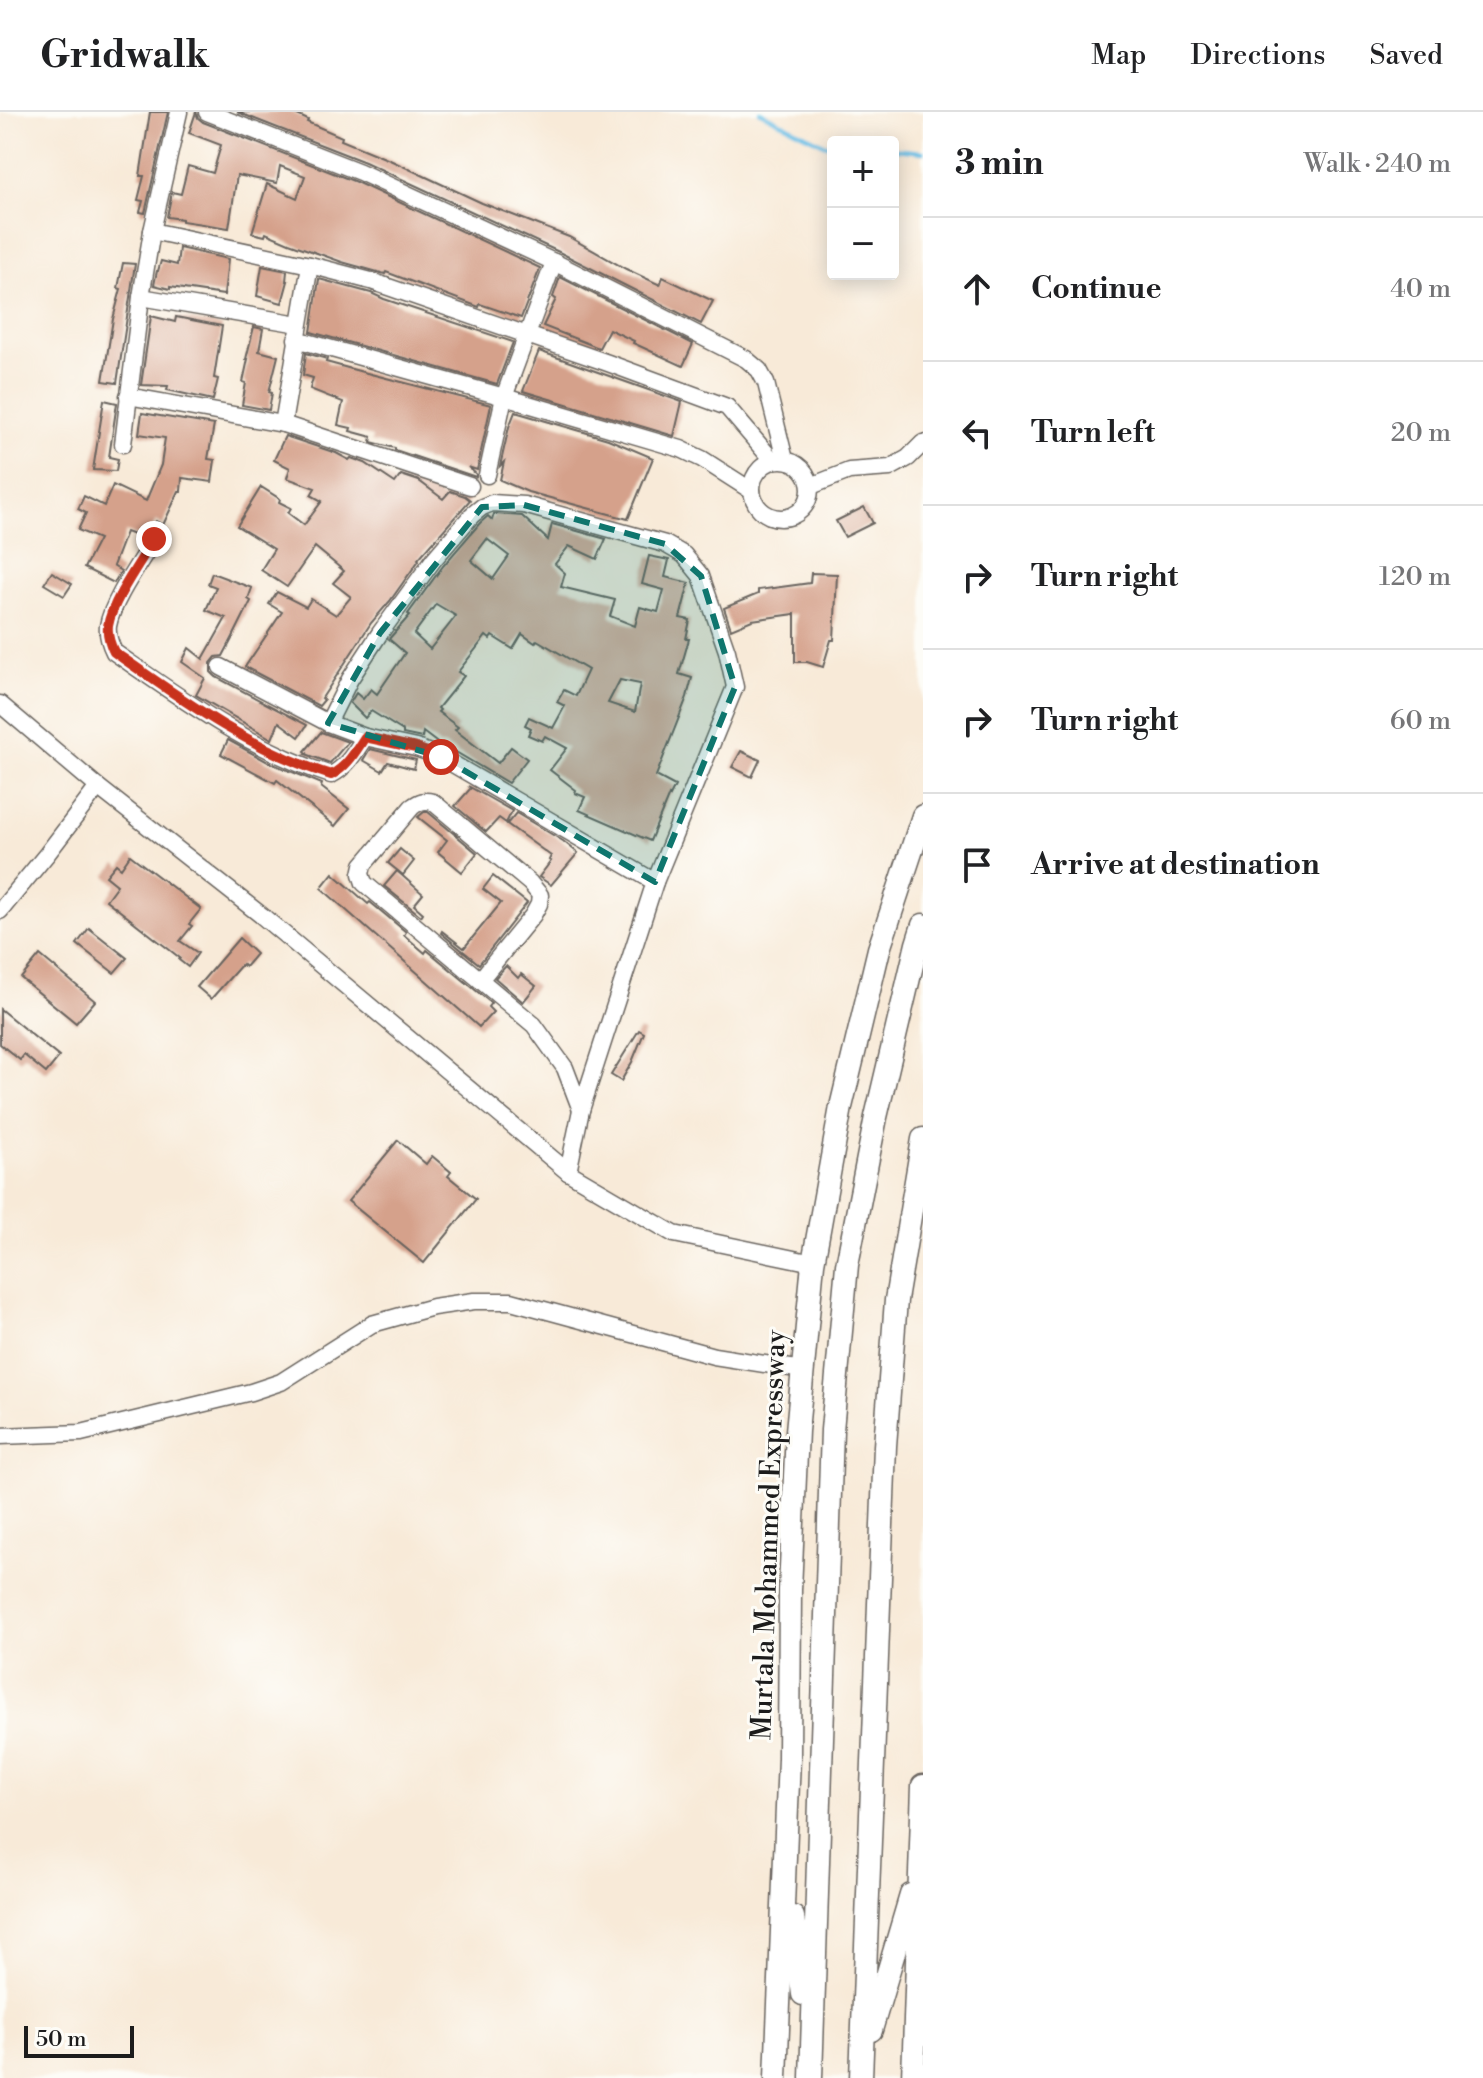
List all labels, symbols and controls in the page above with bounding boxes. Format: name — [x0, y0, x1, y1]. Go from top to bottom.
text: Gridwalk — [40, 32, 209, 79]
text: Map — [1091, 38, 1146, 73]
text: Directions — [1190, 38, 1325, 73]
text: Saved — [1369, 38, 1443, 73]
map controls — [827, 136, 899, 280]
button: + — [827, 136, 899, 208]
text: 3 min — [955, 143, 1044, 185]
text: Walk · 240 m — [1304, 148, 1451, 180]
button: − — [827, 208, 899, 280]
icon: ahead — [955, 267, 999, 311]
text: Continue — [1031, 270, 1162, 308]
text: 40 m — [1390, 273, 1451, 305]
icon: left — [955, 411, 999, 455]
text: Turn left — [1031, 414, 1155, 452]
text: 20 m — [1391, 417, 1451, 449]
route end — [136, 521, 172, 557]
icon: right — [955, 555, 999, 599]
text: Turn right — [1031, 558, 1178, 596]
text: 120 m — [1379, 561, 1451, 593]
icon: right — [955, 699, 999, 743]
text: Turn right — [1031, 702, 1178, 740]
text: 60 m — [1390, 705, 1451, 737]
route start — [423, 739, 459, 775]
icon: arrive — [955, 843, 999, 887]
text: Arrive at destination — [1031, 846, 1320, 884]
street label: Murtala Mohammed Expressway — [744, 1329, 794, 1741]
scale bar — [24, 2022, 134, 2058]
text: 50 m — [36, 2026, 87, 2053]

